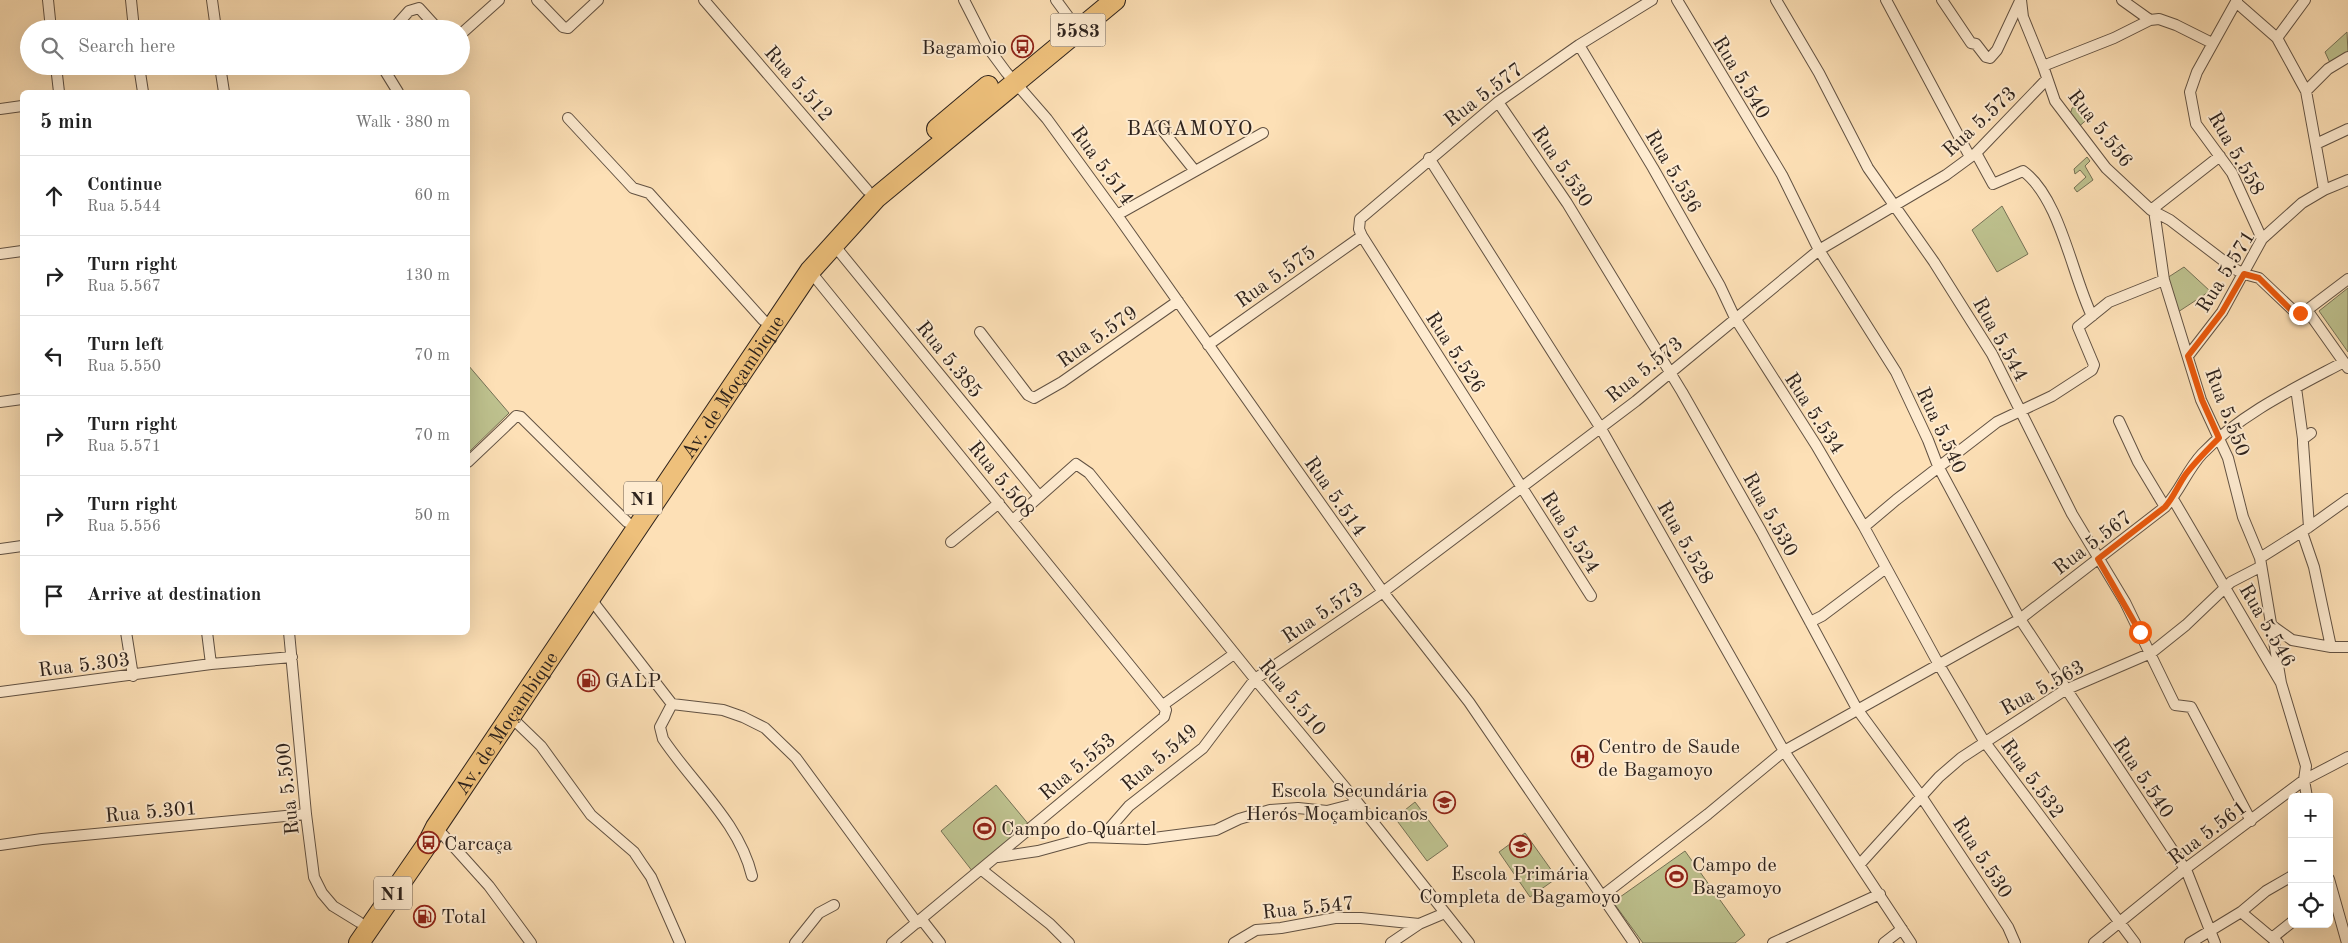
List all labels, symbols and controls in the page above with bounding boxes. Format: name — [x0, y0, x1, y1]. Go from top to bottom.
road number: 5583 — [1050, 14, 1106, 46]
search box — [20, 20, 470, 75]
street label: Rua 5.540 — [1708, 33, 1773, 123]
icon: search — [38, 34, 66, 62]
bus stop icon: Bagamoio — [1011, 35, 1035, 59]
text: Search here — [78, 38, 175, 57]
place label: Bagamoio — [922, 39, 1007, 59]
street label: Rua 5.512 — [760, 43, 835, 126]
street label: Rua 5.577 — [1441, 60, 1527, 131]
street label: Rua 5.573 — [1940, 84, 2021, 161]
street label: Rua 5.556 — [2063, 87, 2136, 172]
street label: Rua 5.558 — [2203, 109, 2267, 199]
text: 5 min — [40, 112, 93, 133]
text: Walk · 380 m — [355, 115, 450, 131]
district label: BAGAMOYO — [1126, 119, 1254, 140]
street label: Rua 5.514 — [1066, 123, 1137, 209]
street label: Rua 5.530 — [1527, 123, 1595, 211]
street label: Rua 5.536 — [1640, 127, 1704, 217]
text: Continue — [87, 176, 162, 195]
icon: ahead — [40, 182, 68, 210]
text: 60 m — [414, 188, 450, 204]
text: Rua 5.544 — [87, 199, 161, 215]
street label: Rua 5.571 — [2194, 228, 2260, 317]
street label: Rua 5.575 — [1233, 243, 1320, 312]
text: Turn right — [87, 256, 177, 275]
icon: right — [40, 262, 68, 290]
text: 130 m — [405, 268, 450, 284]
text: Rua 5.567 — [87, 279, 161, 295]
street label: Rua 5.544 — [1968, 295, 2030, 385]
route end — [2289, 302, 2312, 325]
street label: Rua 5.579 — [1055, 303, 1142, 372]
street label: Rua 5.526 — [1421, 309, 1488, 397]
street label: Av. de Moçambique — [679, 313, 789, 463]
street label: Rua 5.385 — [912, 318, 985, 402]
street label: Rua 5.573 — [1603, 334, 1687, 407]
text: Turn left — [87, 336, 164, 355]
icon: left — [40, 342, 68, 370]
text: 70 m — [414, 348, 450, 364]
text: Rua 5.550 — [87, 359, 161, 375]
street label: Rua 5.550 — [2200, 366, 2252, 459]
street label: Rua 5.534 — [1780, 370, 1847, 458]
street label: Rua 5.540 — [1912, 385, 1969, 477]
text: Turn right — [87, 416, 177, 435]
icon: right — [40, 422, 68, 450]
text: 70 m — [414, 428, 450, 444]
street label: Rua 5.508 — [964, 438, 1037, 522]
text: Rua 5.571 — [87, 439, 161, 455]
street label: Rua 5.514 — [1300, 454, 1369, 541]
street label: Rua 5.530 — [1738, 470, 1800, 560]
road number: N1 — [624, 482, 662, 514]
street label: Rua 5.524 — [1536, 489, 1602, 578]
text: Turn right — [87, 496, 177, 515]
street label: Rua 5.528 — [1652, 498, 1716, 588]
icon: right — [40, 502, 68, 530]
text: 50 m — [414, 508, 450, 524]
street label: Rua 5.567 — [2050, 508, 2136, 579]
text: Rua 5.556 — [87, 519, 161, 535]
street label: Rua 5.573 — [1279, 580, 1367, 648]
street label: Rua 5.546 — [2234, 581, 2298, 671]
icon: arrive — [40, 582, 68, 610]
text: Arrive at destination — [87, 586, 261, 605]
route start — [2129, 621, 2152, 644]
street label: Av. de Moçambique — [453, 649, 563, 799]
street label: Rua 5.303 — [37, 650, 131, 682]
street label: Rua 5.510 — [1254, 656, 1329, 740]
street label: Rua 5.563 — [1998, 658, 2088, 720]
fuel station icon: GALP — [577, 668, 601, 692]
place label: GALP — [605, 672, 661, 692]
street label: Rua 5.549 — [1118, 721, 1202, 796]
street label: Rua 5.553 — [1036, 730, 1120, 805]
street label: Rua 5.540 — [2108, 734, 2176, 822]
street label: Rua 5.532 — [1996, 736, 2067, 822]
place label: Centro de Saude de Bagamoyo — [1598, 738, 1740, 781]
street label: Rua 5.500 — [274, 742, 304, 836]
hospital icon: Centro de Saude de Bagamoyo — [1570, 745, 1594, 769]
place label: Escola Secundária Herós Moçambicanos — [1246, 782, 1428, 825]
school or university icon: Escola Secundária Herós Moçambicanos — [1432, 790, 1456, 814]
map controls — [2288, 793, 2333, 928]
button: + — [2288, 793, 2333, 838]
street label: Rua 5.561 — [2165, 798, 2251, 869]
street label: Rua 5.301 — [104, 799, 198, 827]
street label: Rua 5.530 — [1948, 814, 2015, 902]
sports icon: Campo do Quartel — [973, 816, 997, 840]
place label: Campo do Quartel — [1001, 820, 1156, 840]
bus stop icon: Carcaça — [416, 831, 440, 855]
place label: Carcaça — [444, 835, 513, 855]
school or university icon: Escola Primária Completa de Bagamoyo — [1508, 835, 1532, 859]
button: − — [2288, 838, 2333, 883]
place label: Campo de Bagamoyo — [1692, 856, 1782, 899]
sports icon: Campo de Bagamoyo — [1664, 864, 1688, 888]
place label: Escola Primária Completa de Bagamoyo — [1419, 865, 1621, 908]
road number: N1 — [374, 876, 412, 910]
button: locate — [2288, 883, 2333, 928]
street label: Rua 5.547 — [1261, 894, 1355, 924]
fuel station icon: Total — [413, 904, 437, 928]
place label: Total — [441, 908, 486, 928]

